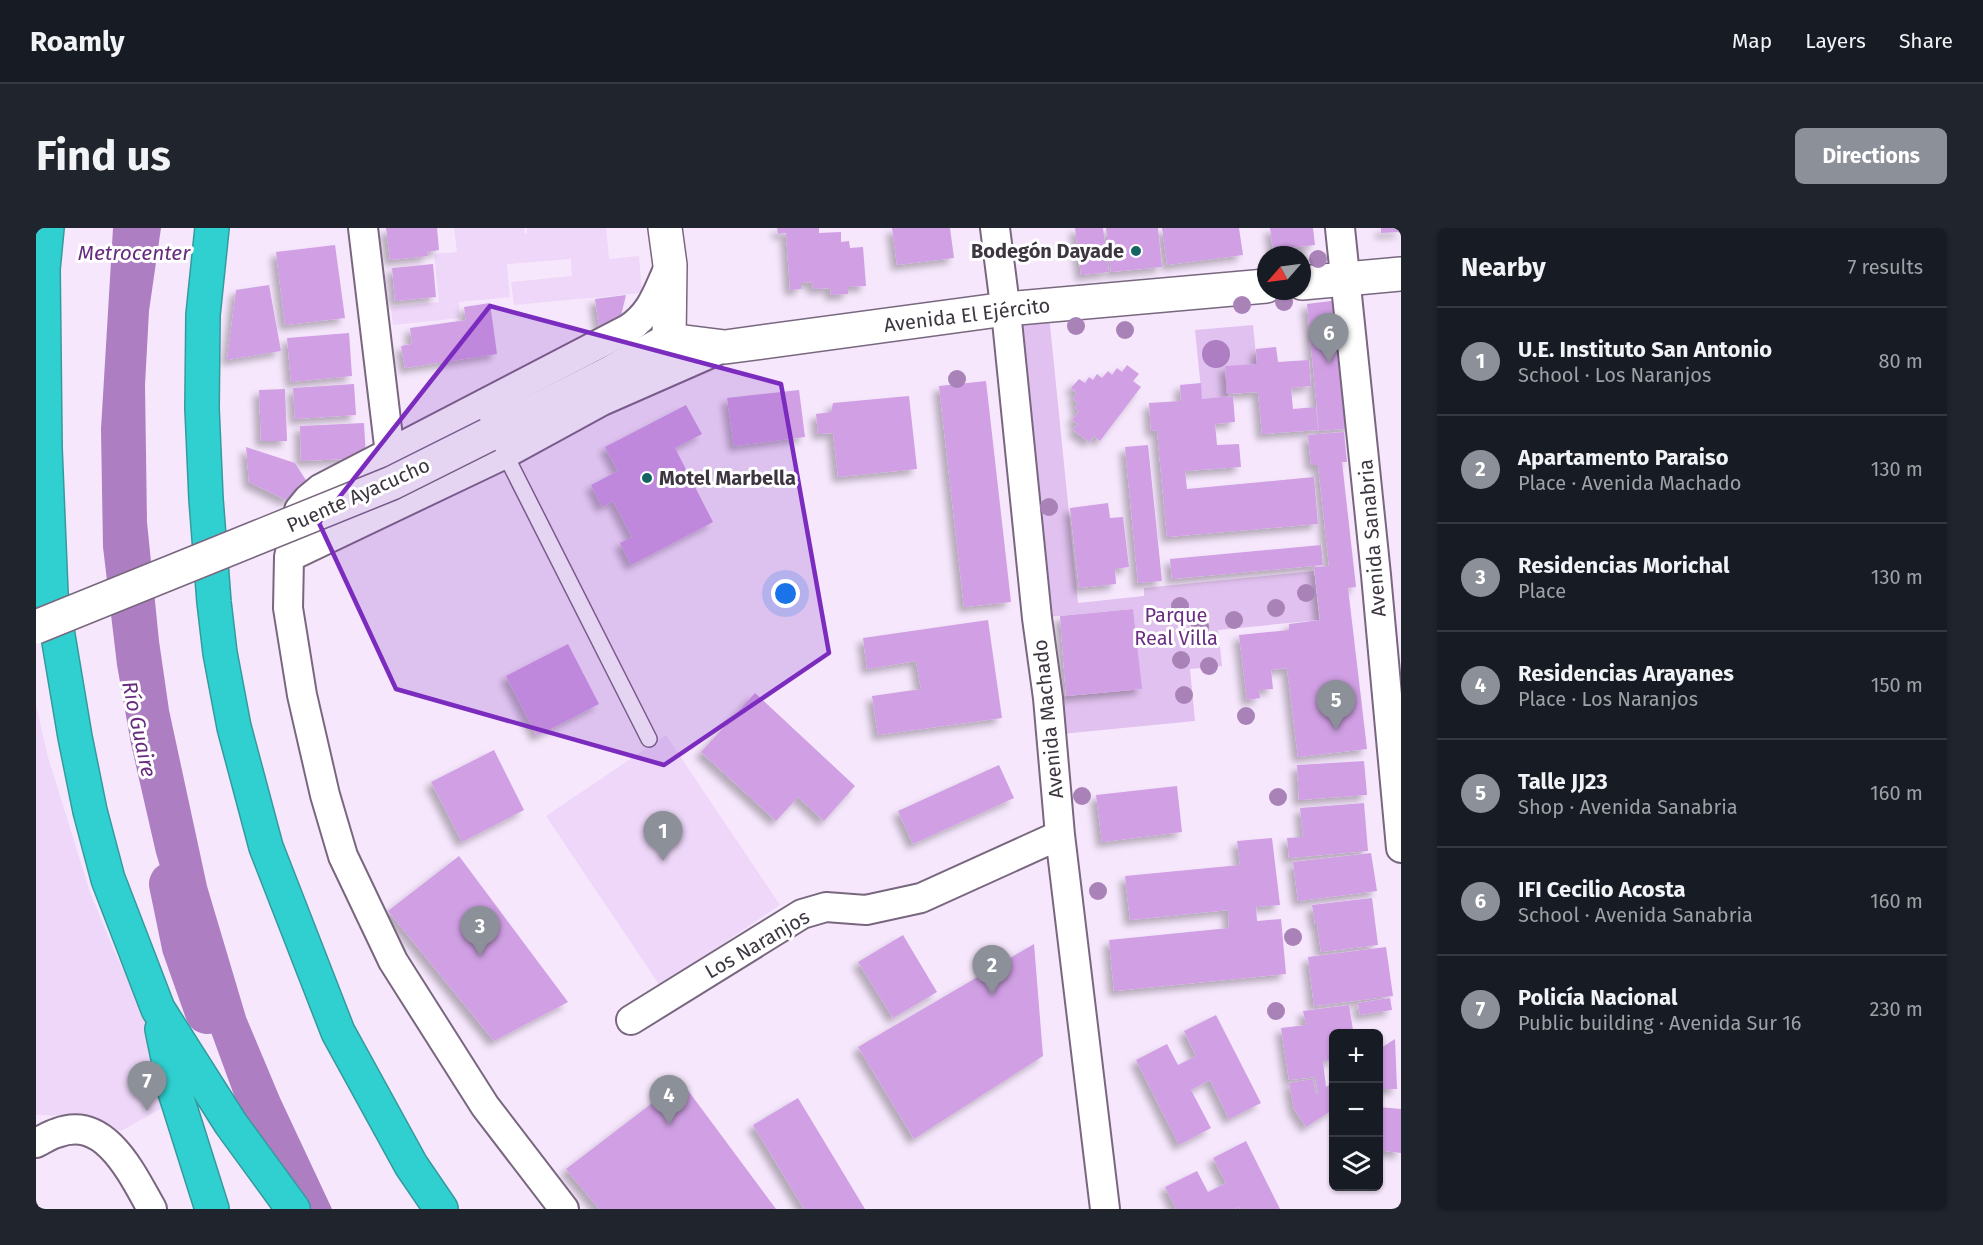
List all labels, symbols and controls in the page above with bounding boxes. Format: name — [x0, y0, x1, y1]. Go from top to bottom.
text: Roamly — [30, 25, 124, 58]
text: Map — [1732, 28, 1772, 54]
text: Layers — [1805, 28, 1866, 54]
text: Share — [1899, 28, 1953, 54]
button: Directions — [1795, 128, 1947, 184]
text: Find us — [36, 131, 171, 181]
place label: Bodegón Dayade — [971, 239, 1124, 263]
water label: Metrocenter — [78, 240, 191, 266]
marker: Bodegón Dayade — [1129, 244, 1143, 258]
north arrow — [1257, 246, 1311, 300]
text: Nearby — [1461, 252, 1546, 283]
text: 7 results — [1847, 255, 1923, 279]
street label: Avenida El Ejército — [882, 293, 1052, 337]
pin: 6 — [1310, 314, 1348, 363]
text: U.E. Instituto San Antonio — [1518, 336, 1772, 363]
text: 1 — [1476, 349, 1485, 373]
text: 80 m — [1878, 349, 1923, 373]
text: School · Los Naranjos — [1518, 363, 1711, 387]
text: Apartamento Paraiso — [1518, 444, 1729, 471]
street label: Puente Ayacucho — [283, 453, 433, 537]
text: 2 — [1475, 457, 1486, 481]
text: 130 m — [1871, 457, 1923, 481]
street label: Avenida Sanabria — [1353, 458, 1391, 618]
place label: Motel Marbella — [659, 466, 796, 490]
marker: Motel Marbella — [640, 471, 654, 485]
text: Place · Avenida Machado — [1518, 471, 1741, 495]
text: Residencias Morichal — [1518, 552, 1729, 579]
text: 3 — [1475, 565, 1486, 589]
text: 130 m — [1871, 565, 1923, 589]
your location — [771, 579, 800, 608]
text: Place — [1518, 579, 1566, 603]
park label: Parque Real Villa — [1134, 603, 1218, 650]
street label: Avenida Machado — [1028, 638, 1068, 800]
text: Residencias Arayanes — [1518, 660, 1734, 687]
text: 4 — [1475, 673, 1486, 697]
text: 150 m — [1871, 673, 1923, 697]
water label: Río Guaire — [116, 679, 162, 779]
pin: 5 — [1316, 680, 1356, 730]
text: Place · Los Naranjos — [1518, 687, 1698, 711]
text: Talle JJ23 — [1518, 768, 1608, 795]
text: 5 — [1475, 781, 1486, 805]
text: 160 m — [1870, 781, 1923, 805]
text: Shop · Avenida Sanabria — [1518, 795, 1738, 819]
pin: 1 — [644, 812, 682, 861]
text: IFI Cecilio Acosta — [1518, 876, 1686, 903]
text: 6 — [1475, 889, 1486, 913]
text: 160 m — [1870, 889, 1923, 913]
text: School · Avenida Sanabria — [1518, 903, 1753, 927]
street label: Los Naranjos — [701, 904, 813, 984]
pin: 3 — [460, 906, 500, 956]
pin: 2 — [972, 946, 1012, 995]
text: Policía Nacional — [1518, 984, 1677, 1011]
text: 7 — [1476, 997, 1485, 1021]
text: 230 m — [1870, 997, 1923, 1021]
text: Public building · Avenida Sur 16 — [1518, 1011, 1802, 1035]
map controls — [1329, 1029, 1383, 1191]
button: + — [1329, 1029, 1383, 1083]
pin: 7 — [128, 1062, 166, 1111]
pin: 4 — [650, 1076, 688, 1125]
button: − — [1329, 1083, 1383, 1137]
button: layers — [1329, 1137, 1383, 1191]

